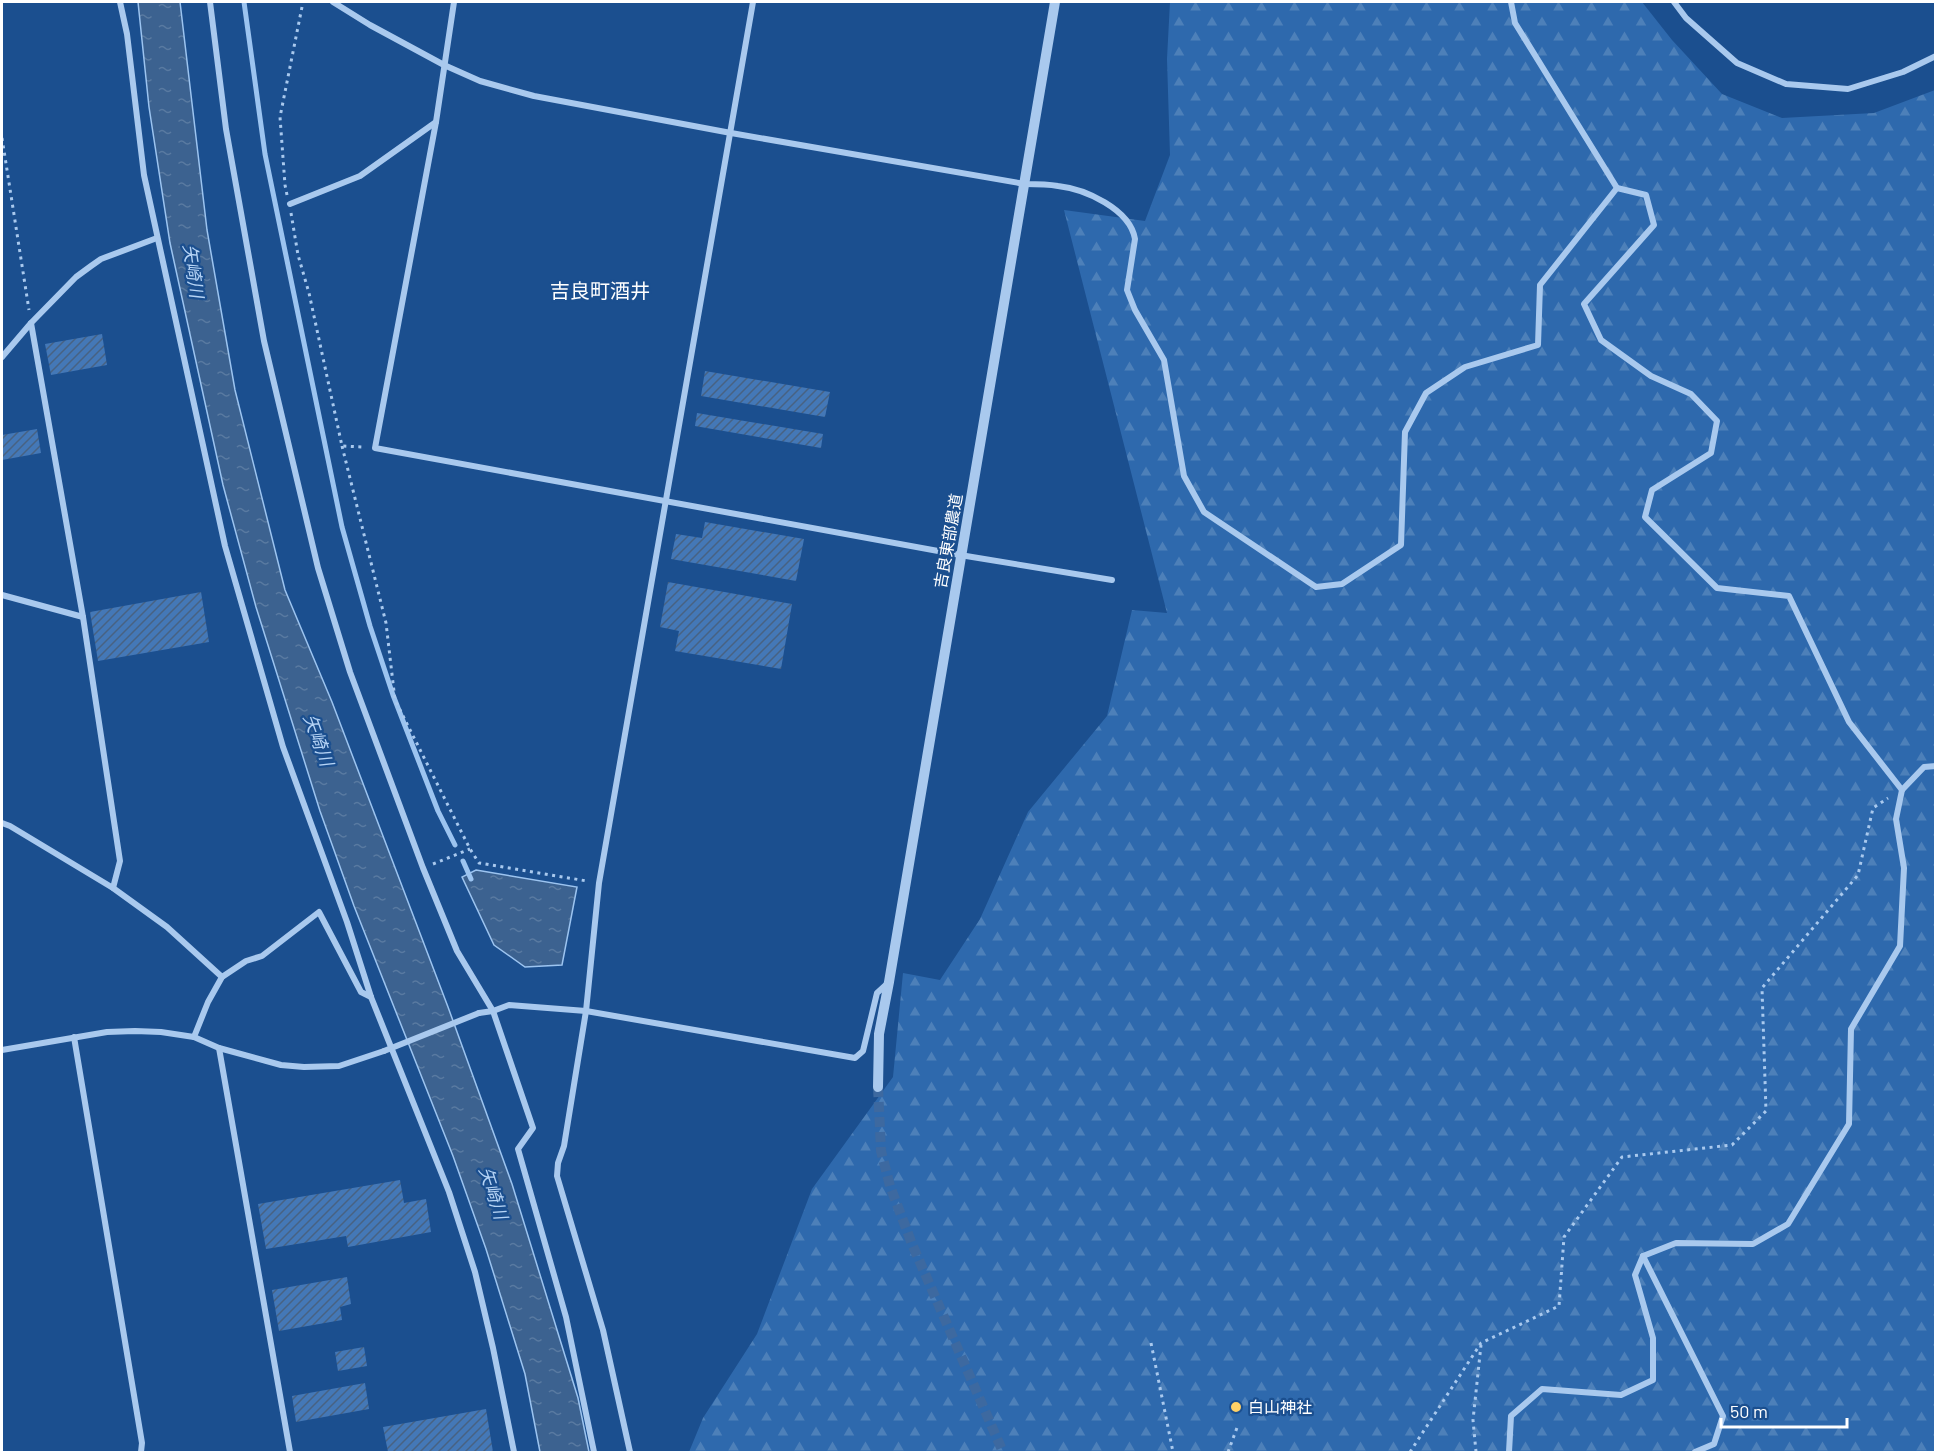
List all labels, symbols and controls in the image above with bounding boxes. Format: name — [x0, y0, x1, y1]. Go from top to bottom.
water label: 矢崎川 — [179, 243, 209, 301]
district label: 吉良町酒井 — [550, 278, 650, 302]
street label: 吉良東部農道 — [930, 492, 965, 590]
water label: 矢崎川 — [299, 711, 339, 771]
water label: 矢崎川 — [475, 1164, 513, 1224]
scale bar — [1721, 1391, 1847, 1429]
place label: 白山神社 — [1248, 1397, 1312, 1416]
marker: 白山神社 — [1229, 1400, 1243, 1414]
text: 50 m — [1730, 1400, 1768, 1422]

